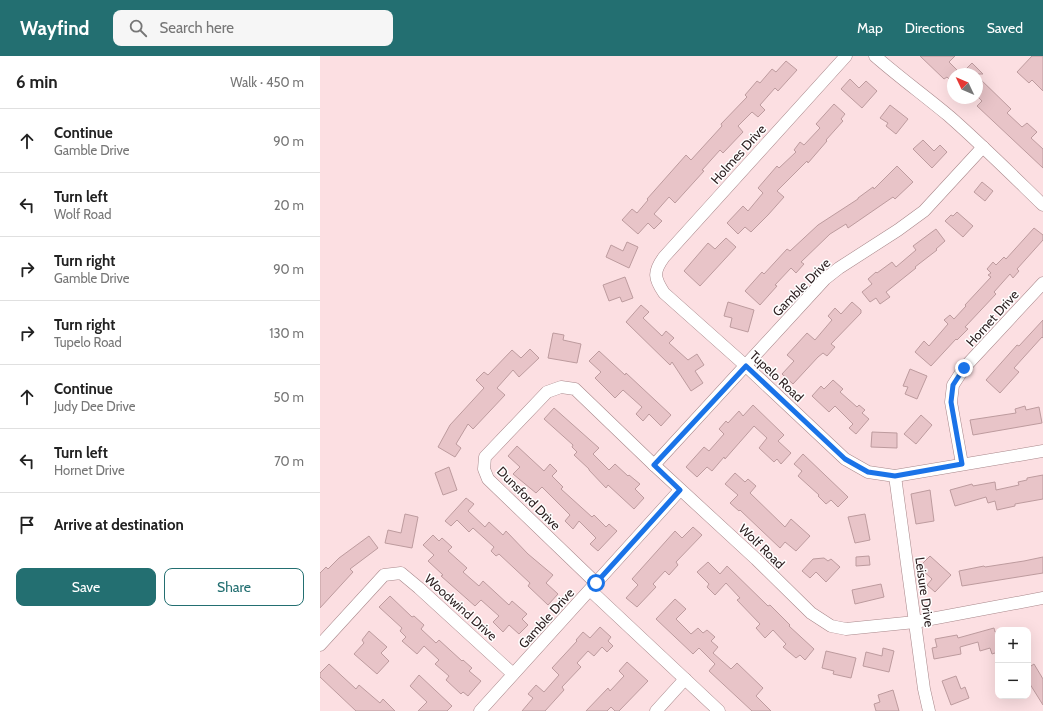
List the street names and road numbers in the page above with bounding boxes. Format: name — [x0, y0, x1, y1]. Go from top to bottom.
street label: Holmes Drive — [707, 121, 769, 187]
street label: Gamble Drive — [769, 254, 834, 319]
street label: Hornet Drive — [962, 286, 1022, 350]
street label: Tupelo Road — [747, 347, 807, 405]
street label: Dunsford Drive — [494, 463, 564, 533]
street label: Wolf Road — [736, 520, 788, 572]
street label: Leisure Drive — [912, 556, 938, 628]
street label: Woodwind Drive — [421, 570, 501, 644]
street label: Gamble Drive — [515, 584, 577, 651]

